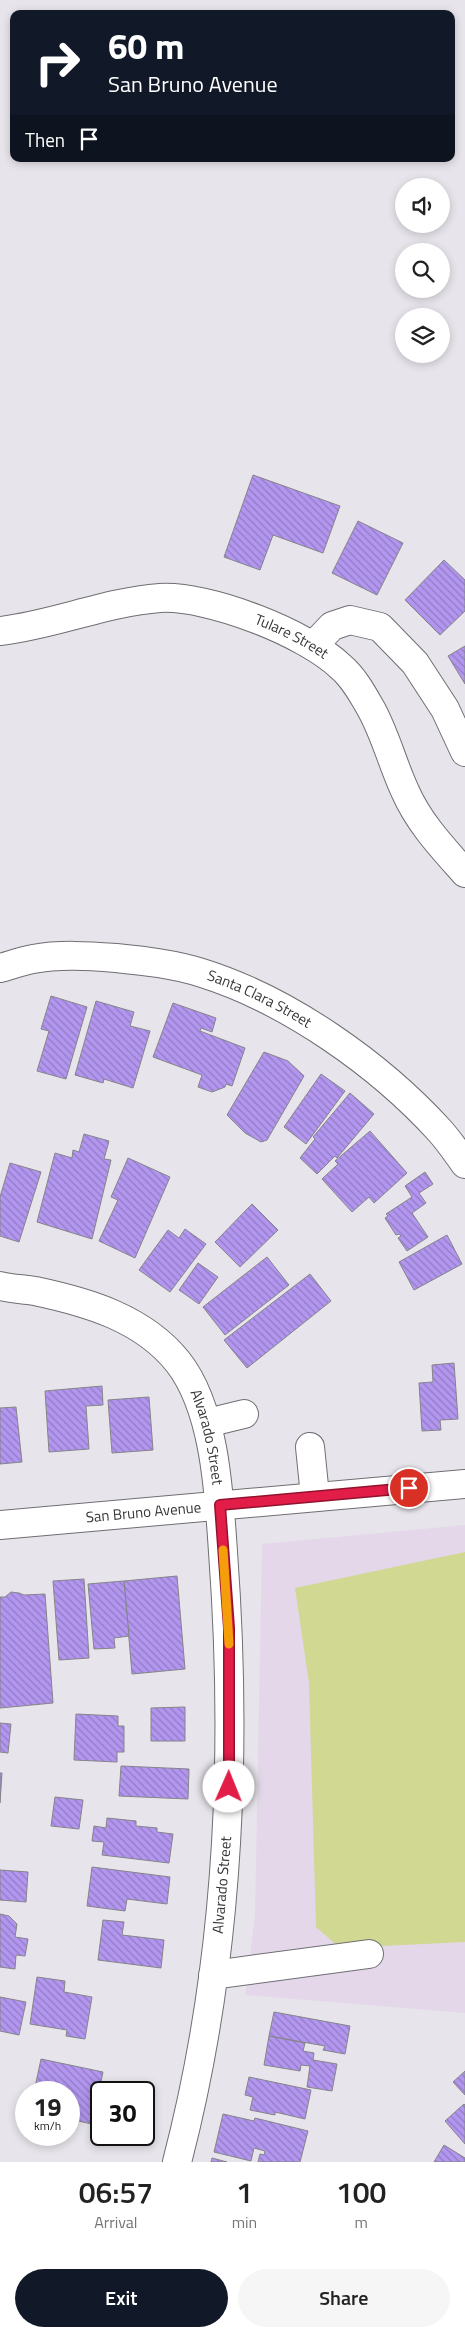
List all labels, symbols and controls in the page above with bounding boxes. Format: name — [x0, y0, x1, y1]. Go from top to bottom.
text: 60 m — [108, 19, 184, 73]
icon: right — [25, 30, 90, 95]
text: San Bruno Avenue — [108, 67, 278, 101]
text: Then — [25, 125, 65, 154]
icon: arrive — [75, 125, 103, 153]
map controls — [395, 178, 450, 363]
button: sound — [395, 178, 450, 233]
button: search — [395, 243, 450, 298]
button: layers — [395, 308, 450, 363]
street label: Tulare Street — [252, 608, 334, 665]
street label: Santa Clara Street — [204, 964, 317, 1034]
street label: Alvarado Street — [185, 1385, 230, 1487]
pin — [388, 1467, 430, 1509]
icon: arrive — [395, 1474, 423, 1502]
street label: San Bruno Avenue — [85, 1495, 202, 1528]
position arrow — [202, 1760, 254, 1812]
street label: Alvarado Street — [206, 1835, 237, 1935]
speed limit sign: 30 — [90, 2081, 155, 2146]
text: 19 — [33, 2088, 62, 2126]
text: km/h — [34, 2116, 61, 2135]
text: 06:57 — [79, 2169, 153, 2215]
text: 1 — [236, 2169, 253, 2215]
text: 100 — [336, 2169, 386, 2215]
text: Arrival — [94, 2210, 138, 2234]
text: min — [232, 2210, 257, 2234]
text: m — [354, 2210, 368, 2234]
button: Exit — [15, 2269, 228, 2327]
button: Share — [238, 2269, 450, 2327]

